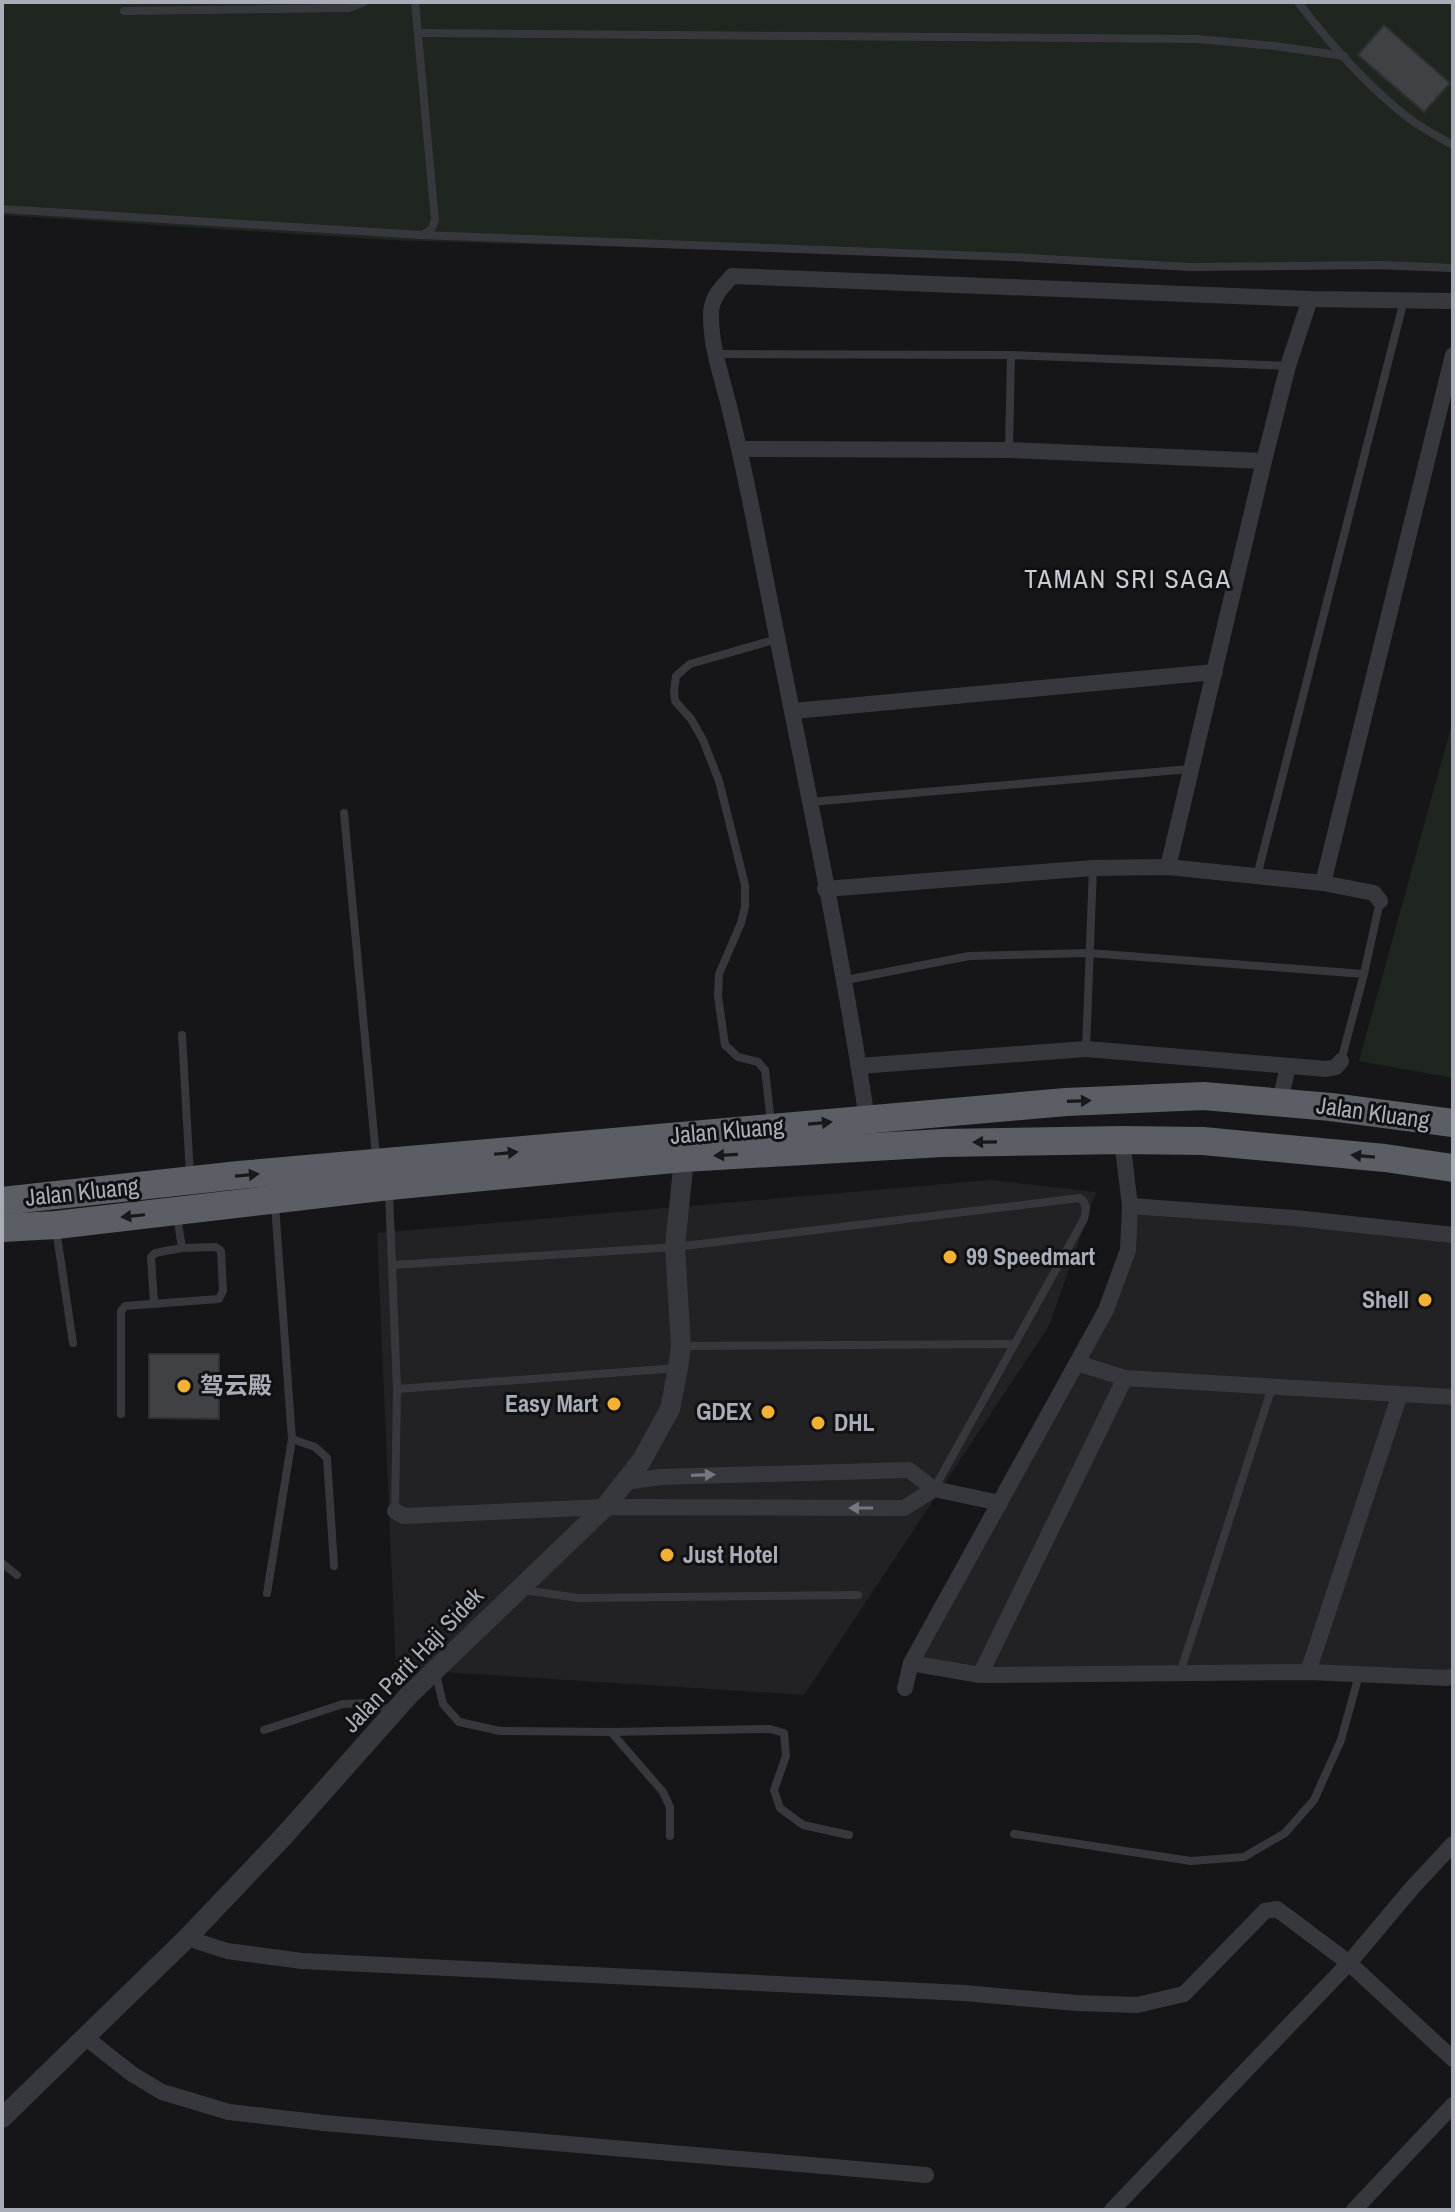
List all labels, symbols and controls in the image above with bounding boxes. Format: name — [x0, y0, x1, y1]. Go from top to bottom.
district label: TAMAN SRI SAGA — [1024, 561, 1232, 596]
street label: Jalan Kluang — [1315, 1088, 1432, 1136]
one-way arrow — [1067, 1095, 1092, 1108]
street label: Jalan Kluang — [669, 1109, 785, 1151]
one-way arrow — [808, 1116, 833, 1129]
one-way arrow — [972, 1136, 997, 1149]
one-way arrow — [494, 1146, 519, 1159]
one-way arrow — [713, 1149, 738, 1162]
one-way arrow — [1350, 1149, 1375, 1162]
one-way arrow — [235, 1168, 260, 1181]
street label: Jalan Kluang — [24, 1169, 140, 1213]
one-way arrow — [120, 1210, 145, 1223]
place label: 99 Speedmart — [966, 1240, 1096, 1272]
marker: 99 Speedmart — [941, 1248, 959, 1266]
place label: Shell — [1362, 1283, 1409, 1315]
marker: Shell — [1416, 1291, 1434, 1309]
place label: 驾云殿 — [200, 1369, 272, 1401]
marker: 驾云殿 — [175, 1377, 193, 1395]
place label: Easy Mart — [505, 1387, 598, 1419]
marker: Easy Mart — [605, 1395, 623, 1413]
place label: GDEX — [696, 1395, 753, 1427]
marker: GDEX — [759, 1403, 777, 1421]
place label: DHL — [834, 1406, 874, 1438]
marker: DHL — [809, 1414, 827, 1432]
one-way arrow — [691, 1469, 716, 1482]
one-way arrow — [848, 1502, 873, 1514]
place label: Just Hotel — [683, 1538, 778, 1570]
marker: Just Hotel — [658, 1546, 676, 1564]
street label: Jalan Parit Haji Sidek — [335, 1580, 490, 1739]

